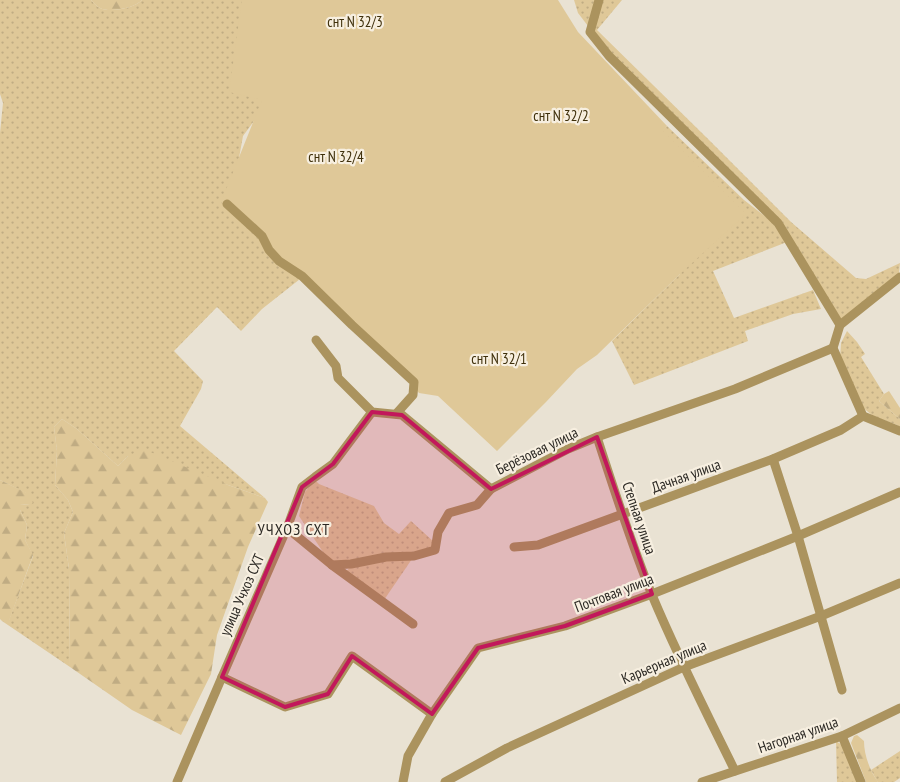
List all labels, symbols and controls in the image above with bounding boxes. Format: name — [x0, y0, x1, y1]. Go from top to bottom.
park label: снт N 32/3 — [327, 12, 383, 31]
park label: снт N 32/2 — [533, 106, 589, 125]
park label: снт N 32/4 — [308, 147, 364, 166]
park label: снт N 32/1 — [471, 349, 527, 368]
street label: Берёзовая улица — [493, 422, 581, 479]
street label: Дачная улица — [649, 454, 723, 497]
street label: Степная улица — [618, 479, 661, 557]
district label: УЧХОЗ СХТ — [258, 519, 330, 539]
street label: улица Учхоз СХТ — [215, 551, 268, 639]
street label: Почтовая улица — [572, 569, 656, 616]
street label: Карьерная улица — [618, 635, 709, 688]
street label: Нагорная улица — [755, 712, 840, 757]

